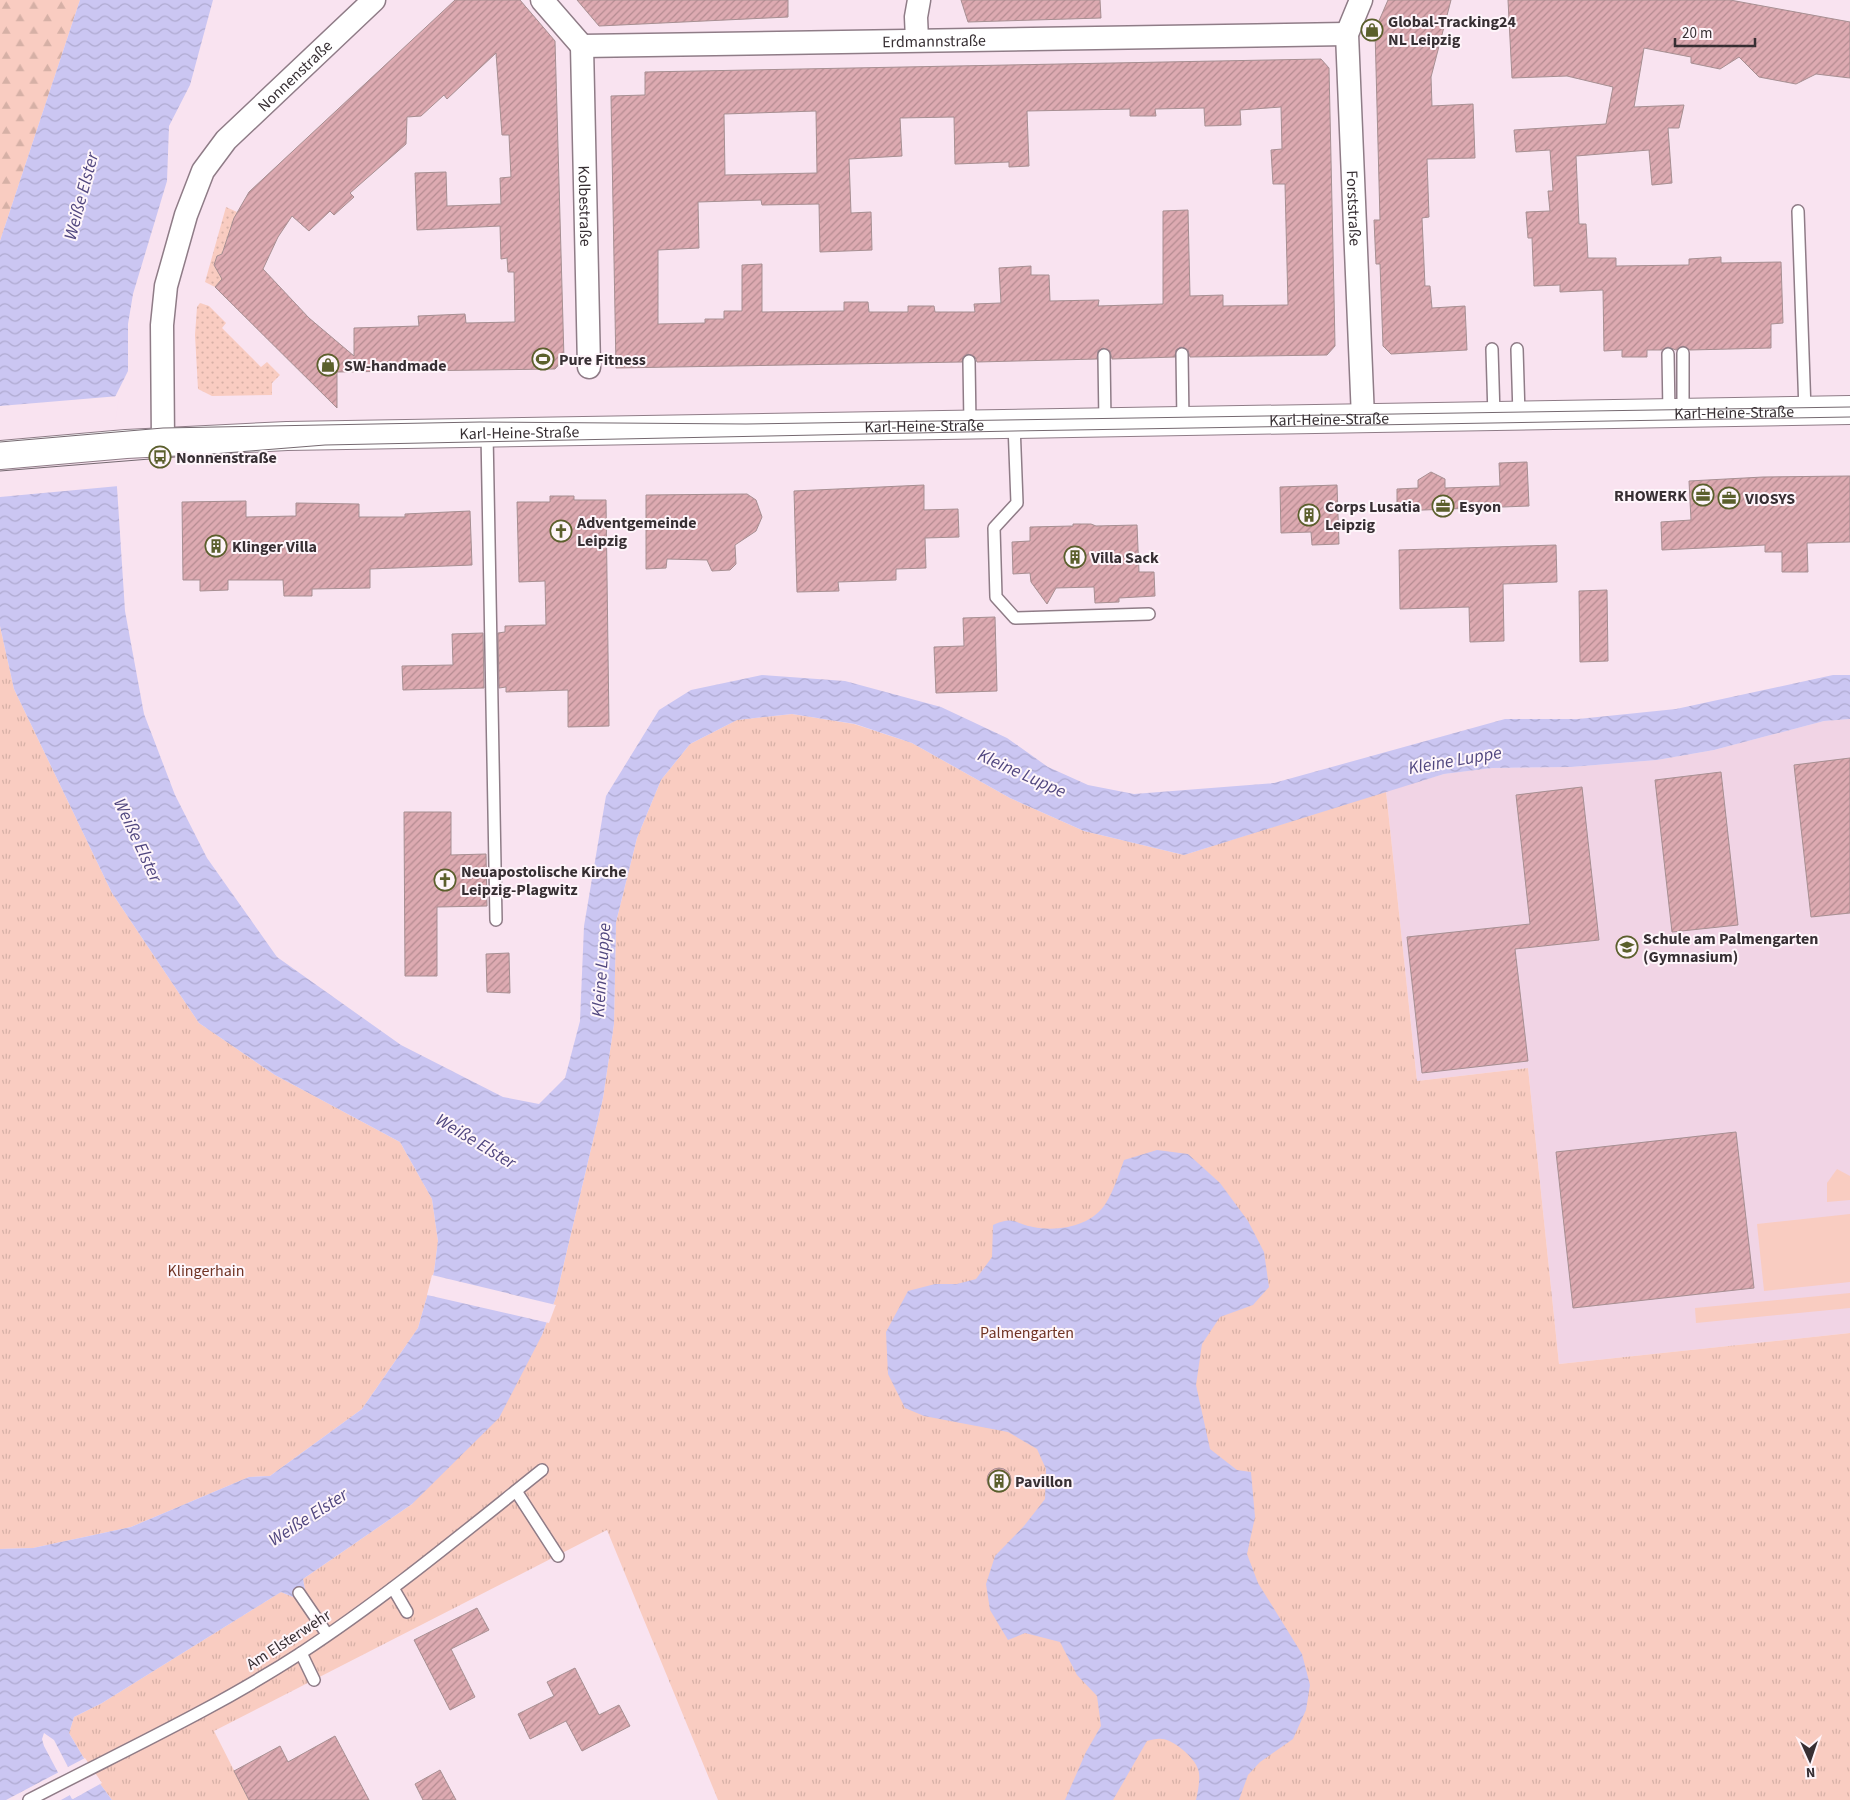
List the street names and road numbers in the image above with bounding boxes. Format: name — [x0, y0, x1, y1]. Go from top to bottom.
street label: Erdmannstraße — [882, 30, 986, 53]
street label: Nonnenstraße — [253, 35, 337, 117]
street label: Kolbestraße — [573, 165, 596, 247]
street label: Forststraße — [1341, 170, 1366, 246]
street label: Karl-Heine-Straße — [1674, 401, 1794, 425]
street label: Karl-Heine-Straße — [1269, 408, 1389, 432]
street label: Karl-Heine-Straße — [864, 414, 984, 438]
street label: Karl-Heine-Straße — [459, 421, 579, 445]
street label: Am Elsterwehr — [242, 1604, 335, 1675]

